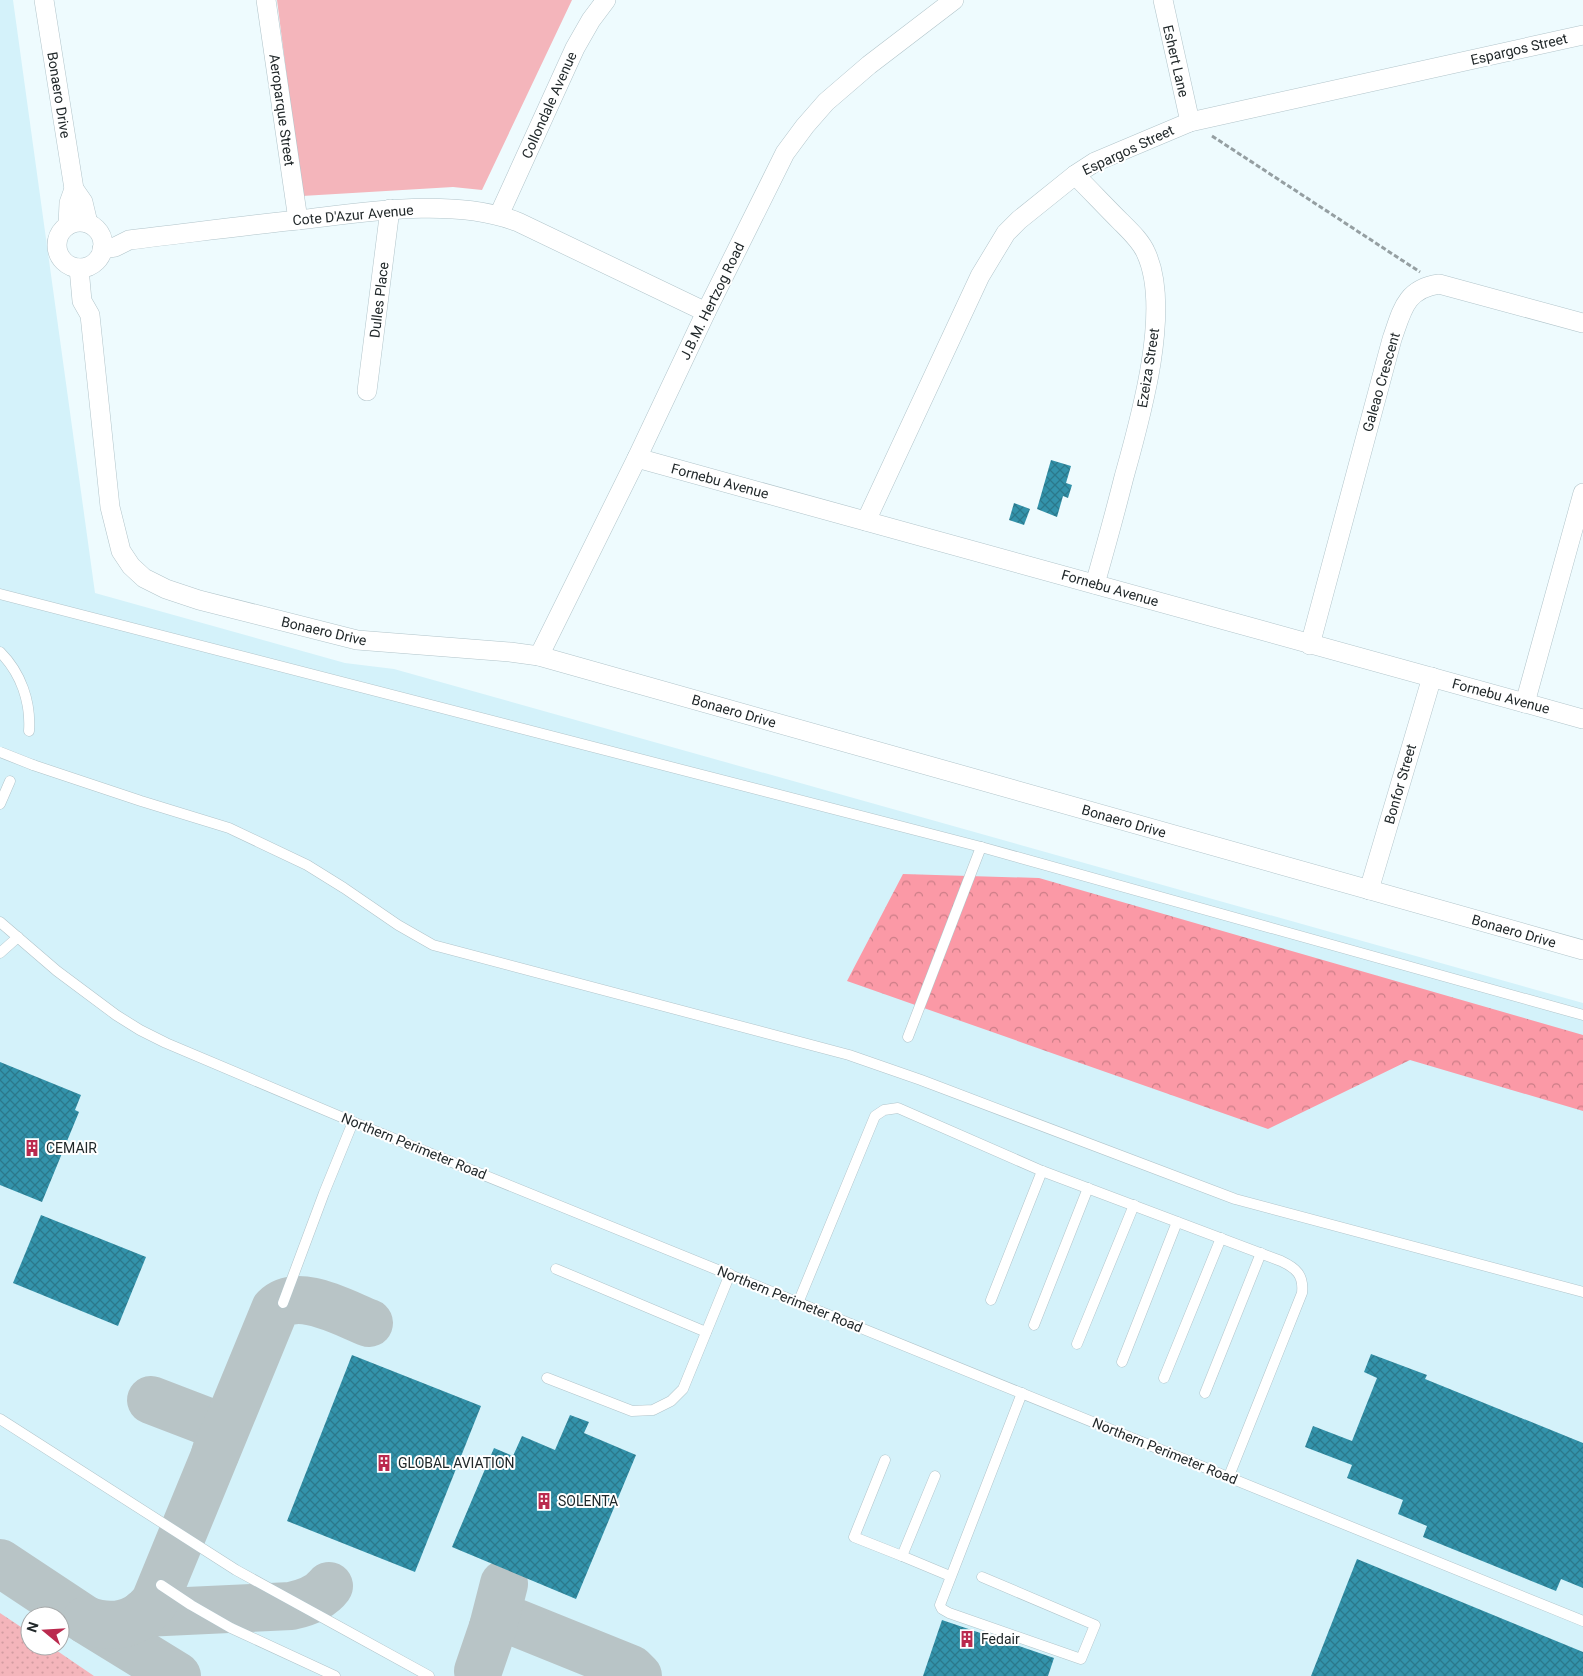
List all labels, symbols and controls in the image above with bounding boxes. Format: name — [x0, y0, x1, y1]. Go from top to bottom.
street label: Eshert Lane — [1160, 23, 1192, 99]
street label: Espargos Street — [1469, 30, 1569, 68]
street label: Collondale Avenue — [518, 49, 580, 161]
street label: Bonaero Drive — [44, 51, 74, 139]
street label: Aeroparque Street — [266, 53, 298, 167]
street label: Espargos Street — [1080, 122, 1177, 178]
street label: Cote D'Azur Avenue — [292, 202, 414, 228]
street label: J.B.M. Hertzog Road — [677, 240, 747, 362]
street label: Dulles Place — [366, 261, 392, 339]
street label: Ezeiza Street — [1134, 327, 1162, 409]
street label: Galeao Crescent — [1359, 330, 1403, 433]
street label: Fornebu Avenue — [669, 460, 771, 502]
street label: Fornebu Avenue — [1060, 566, 1160, 610]
street label: Bonaero Drive — [280, 613, 368, 649]
street label: Fornebu Avenue — [1450, 675, 1552, 717]
street label: Bonaero Drive — [690, 691, 778, 731]
street label: Bonfor Street — [1381, 742, 1419, 826]
street label: Bonaero Drive — [1080, 801, 1168, 841]
street label: Bonaero Drive — [1470, 911, 1558, 951]
street label: Northern Perimeter Road — [339, 1110, 489, 1182]
building icon: CEMAIR — [22, 1138, 42, 1158]
place label: CEMAIR — [46, 1140, 97, 1156]
street label: Northern Perimeter Road — [715, 1263, 865, 1335]
street label: Northern Perimeter Road — [1090, 1415, 1240, 1487]
building icon: GLOBAL AVIATION — [374, 1453, 394, 1473]
place label: GLOBAL AVIATION — [398, 1455, 515, 1471]
building icon: SOLENTA — [534, 1491, 554, 1511]
place label: SOLENTA — [558, 1493, 618, 1509]
north arrow — [20, 1606, 70, 1656]
text: N — [23, 1620, 42, 1634]
building icon: Fedair — [957, 1629, 977, 1649]
place label: Fedair — [981, 1631, 1020, 1647]

